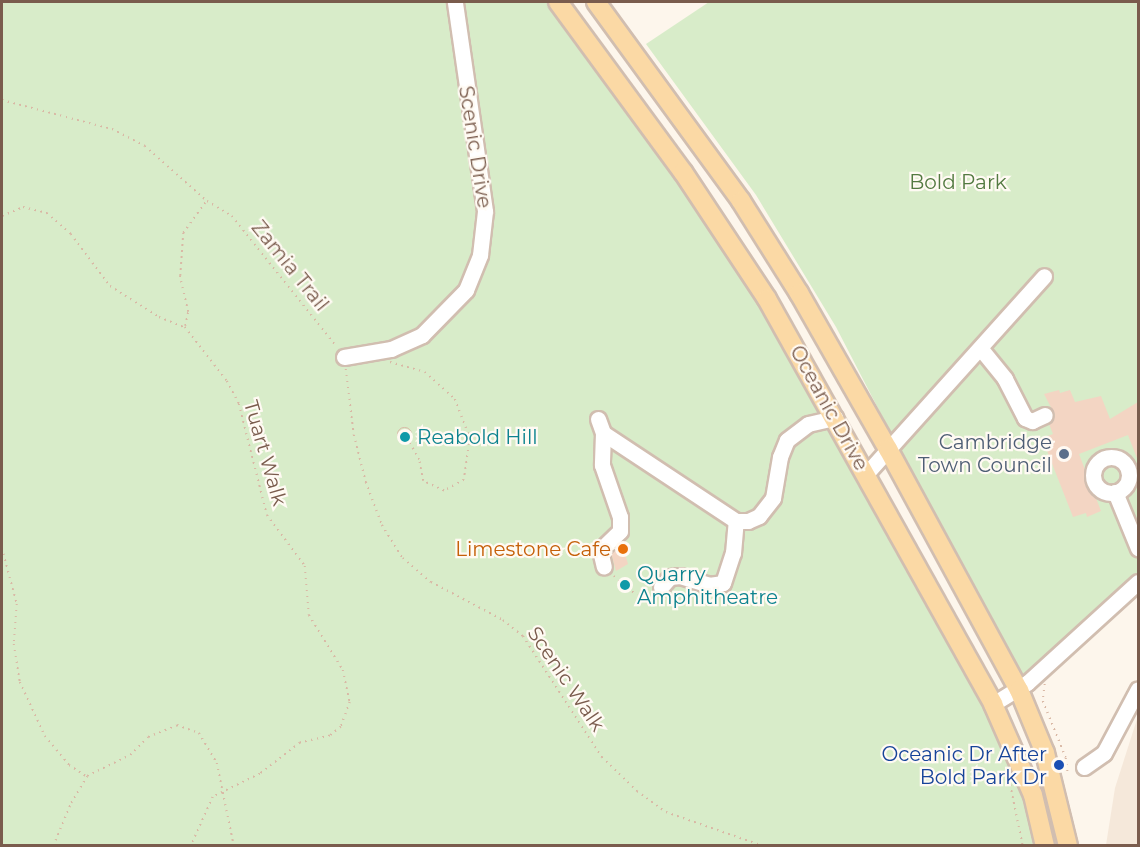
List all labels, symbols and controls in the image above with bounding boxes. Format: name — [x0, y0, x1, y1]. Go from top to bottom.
street label: Scenic Drive — [454, 84, 496, 210]
park label: Bold Park — [909, 170, 1007, 194]
street label: Zamia Trail — [246, 216, 334, 316]
street label: Oceanic Drive — [785, 341, 873, 475]
street label: Tuart Walk — [239, 398, 291, 508]
place label: Reabold Hill — [417, 425, 538, 449]
marker: Reabold Hill — [398, 430, 412, 444]
place label: Cambridge Town Council — [918, 430, 1052, 477]
marker: Cambridge Town Council — [1057, 447, 1071, 461]
place label: Limestone Cafe — [455, 537, 611, 561]
marker: Limestone Cafe — [616, 542, 630, 556]
place label: Quarry Amphitheatre — [637, 562, 778, 609]
marker: Quarry Amphitheatre — [618, 578, 632, 592]
street label: Scenic Walk — [522, 622, 610, 736]
place label: Oceanic Dr After Bold Park Dr — [881, 742, 1047, 789]
marker: Oceanic Dr After Bold Park Dr — [1052, 758, 1066, 772]

